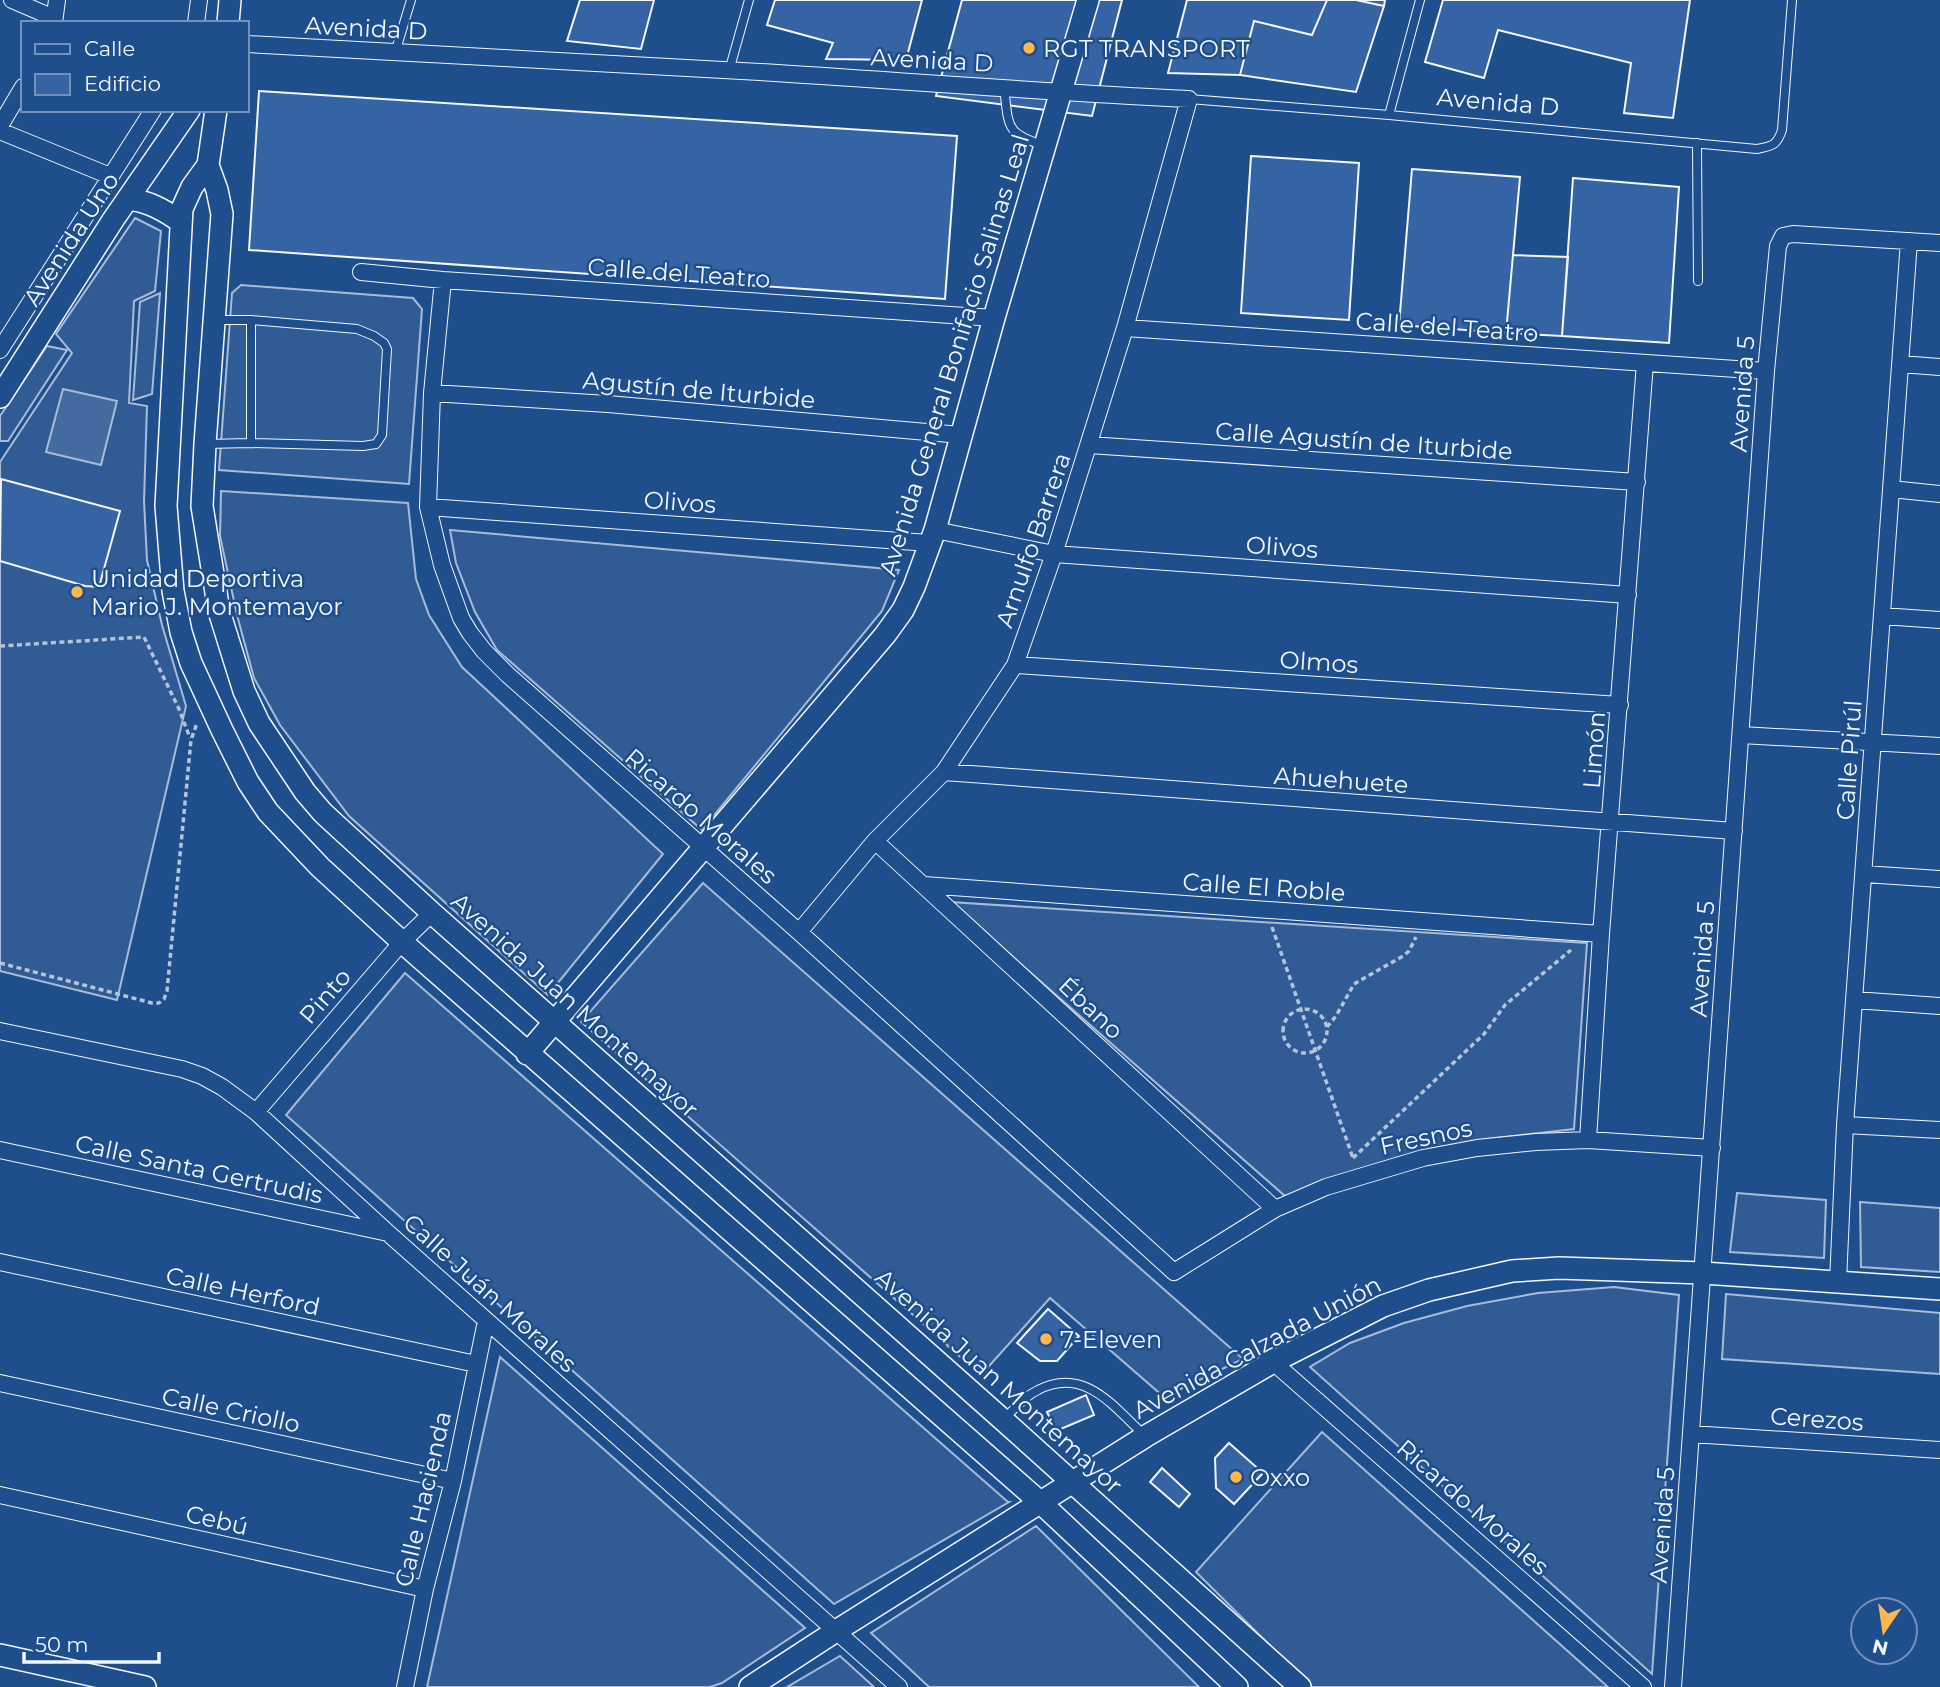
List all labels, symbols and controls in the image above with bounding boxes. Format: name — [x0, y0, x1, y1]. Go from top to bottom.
street label: Avenida D — [304, 10, 428, 46]
legend — [21, 21, 248, 112]
place label: RGT TRANSPORT — [1043, 34, 1250, 63]
text: Calle — [84, 36, 135, 61]
marker: RGT TRANSPORT — [1021, 40, 1037, 56]
street label: Avenida D — [870, 42, 994, 78]
text: Edificio — [84, 71, 161, 96]
street label: Avenida D — [1435, 82, 1561, 122]
street label: Avenida General Bonifacio Salinas Leal — [873, 131, 1035, 579]
street label: Avenida Uno — [17, 167, 125, 311]
street label: Calle del Teatro — [587, 252, 771, 294]
street label: Calle del Teatro — [1355, 306, 1539, 348]
street label: Avenida 5 — [1723, 335, 1761, 453]
street label: Agustín de Iturbide — [582, 365, 816, 415]
street label: Calle Agustín de Iturbide — [1214, 416, 1514, 466]
street label: Arnulfo Barrera — [989, 449, 1077, 631]
street label: Olivos — [643, 485, 717, 519]
street label: Olivos — [1245, 530, 1319, 564]
place label: Unidad Deportiva Mario J. Montemayor — [91, 564, 343, 621]
marker: Unidad Deportiva Mario J. Montemayor — [69, 584, 85, 600]
street label: Olmos — [1279, 645, 1359, 679]
street label: Calle Pirúl — [1830, 699, 1868, 821]
street label: Limón — [1577, 710, 1611, 790]
street label: Ricardo Morales — [619, 742, 783, 890]
street label: Ahuehuete — [1273, 761, 1409, 799]
street label: Calle El Roble — [1182, 867, 1346, 907]
street label: Avenida Juan Montemayor — [445, 886, 705, 1124]
street label: Avenida 5 — [1683, 900, 1721, 1018]
street label: Pinto — [293, 962, 357, 1030]
street label: Ébano — [1053, 971, 1129, 1045]
street label: Fresnos — [1377, 1113, 1475, 1161]
street label: Calle Santa Gertrudis — [72, 1129, 326, 1209]
street label: Calle Juán Morales — [397, 1208, 583, 1378]
street label: Calle Herford — [163, 1261, 323, 1321]
street label: Avenida Juan Montemayor — [869, 1262, 1129, 1500]
street label: Avenida Calzada Unión — [1128, 1269, 1386, 1425]
place label: 7-Eleven — [1060, 1325, 1162, 1354]
marker: 7-Eleven — [1038, 1331, 1054, 1347]
street label: Calle Criollo — [159, 1381, 303, 1439]
street label: Cerezos — [1769, 1401, 1865, 1437]
street label: Calle Hacienda — [389, 1408, 457, 1590]
street label: Ricardo Morales — [1391, 1433, 1555, 1581]
place label: Oxxo — [1250, 1463, 1310, 1492]
street label: Avenida 5 — [1643, 1466, 1681, 1584]
marker: Oxxo — [1228, 1469, 1244, 1485]
street label: Cebú — [183, 1499, 251, 1541]
north arrow — [1849, 1596, 1919, 1666]
scale bar — [24, 1620, 159, 1664]
text: 50 m — [35, 1632, 89, 1657]
text: N — [1870, 1634, 1890, 1660]

